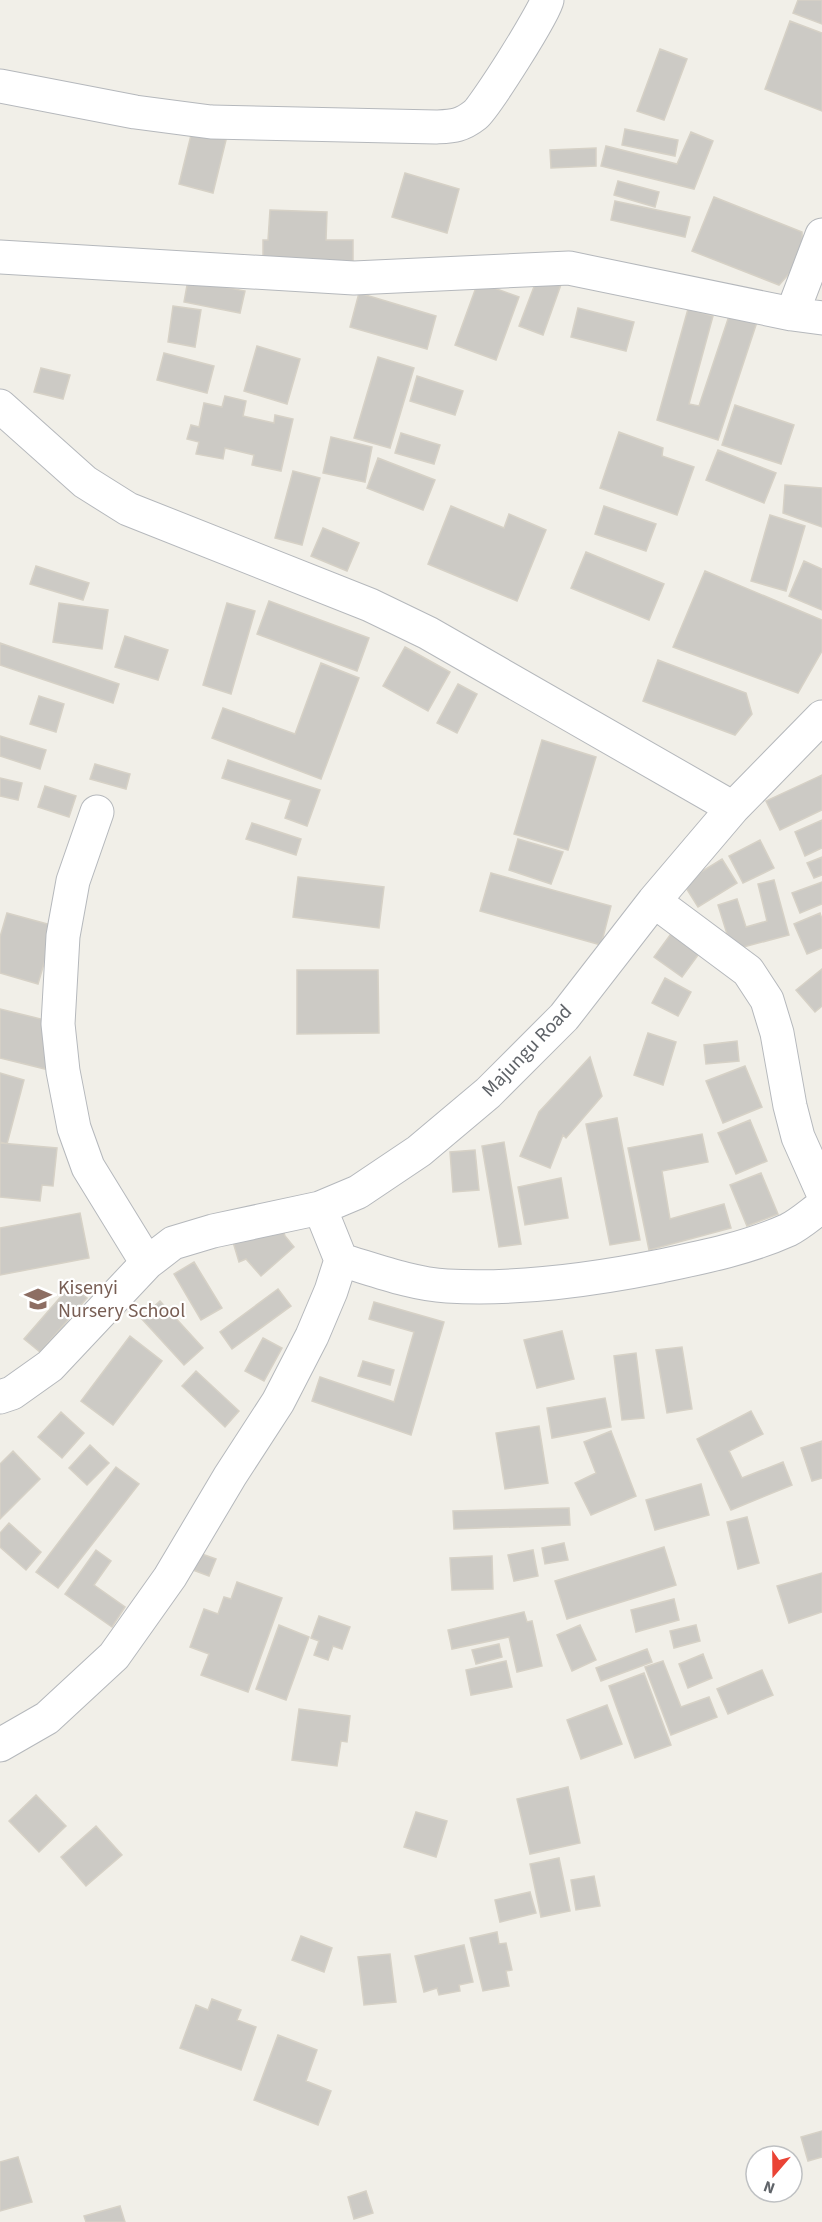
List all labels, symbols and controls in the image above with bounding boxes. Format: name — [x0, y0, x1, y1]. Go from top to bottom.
street label: Majungu Road — [476, 998, 578, 1104]
place label: Kisenyi Nursery School — [58, 1274, 185, 1325]
school or university icon: Kisenyi Nursery School — [23, 1284, 53, 1314]
north arrow — [744, 2144, 804, 2204]
text: N — [760, 2175, 778, 2199]

